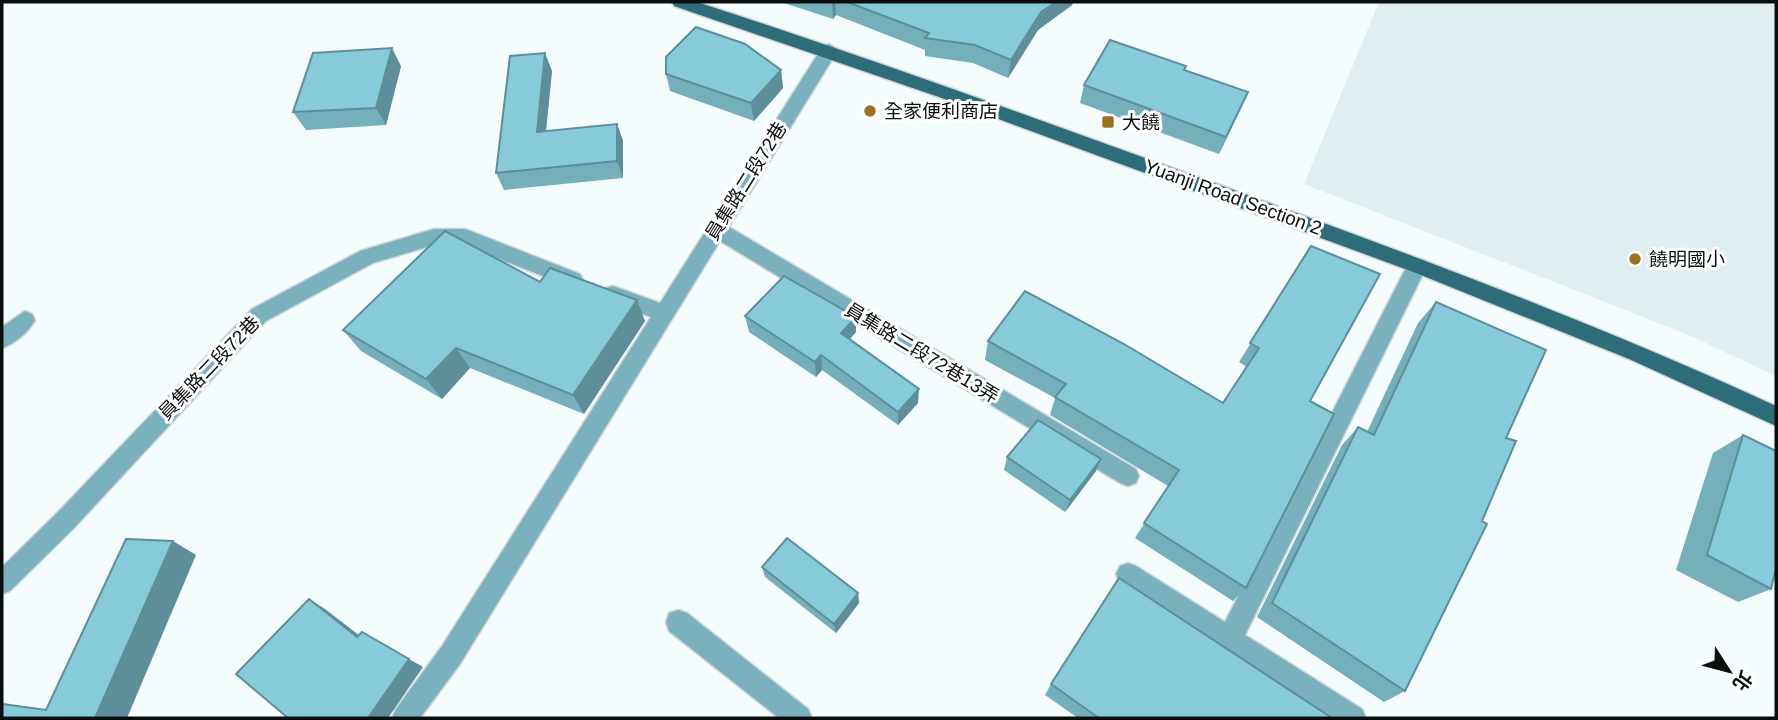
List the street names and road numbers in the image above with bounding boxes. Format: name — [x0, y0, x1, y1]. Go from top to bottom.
street label: 員集路二段72巷 — [701, 118, 791, 244]
street label: Yuanji Road Section 2 — [1142, 155, 1324, 239]
street label: 員集路二段72巷13弄 — [841, 299, 1003, 407]
street label: 員集路二段72巷 — [155, 312, 263, 424]

